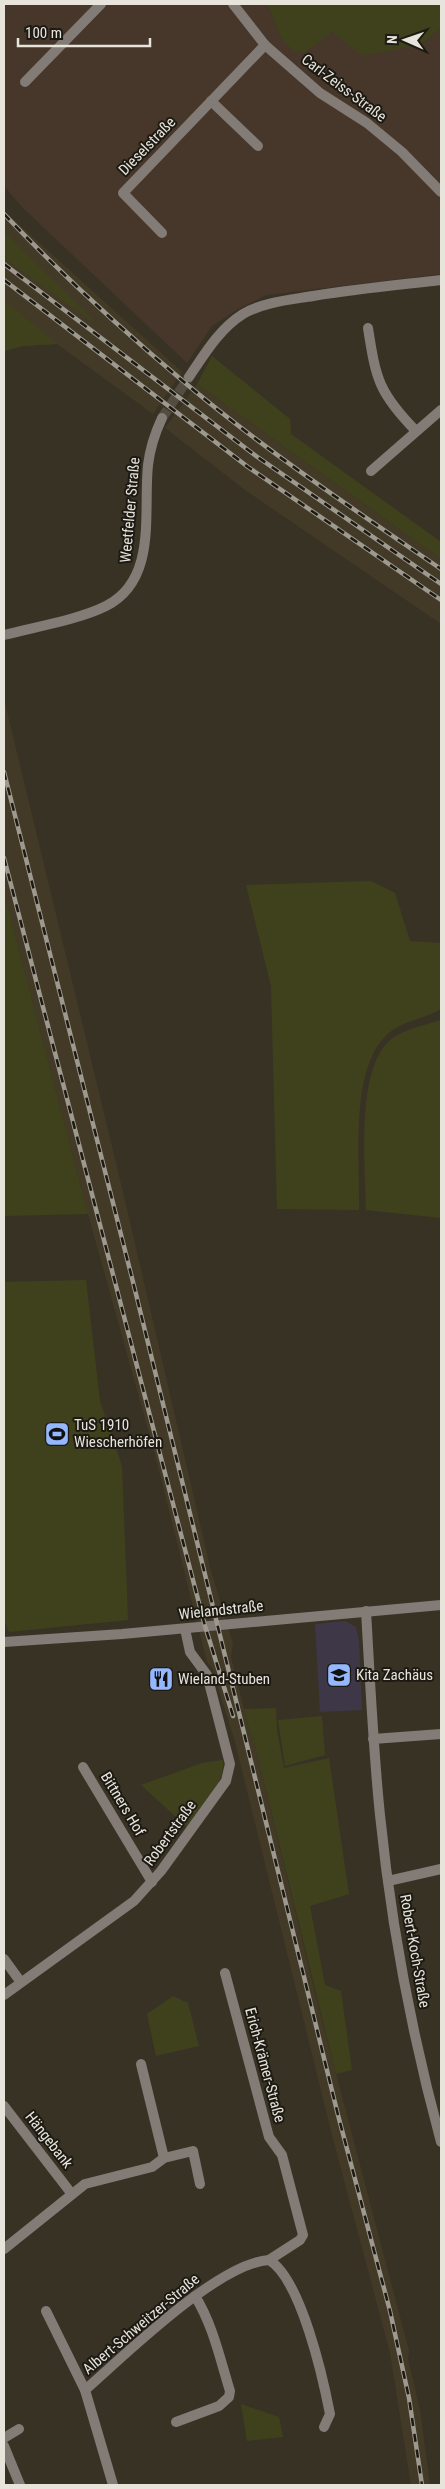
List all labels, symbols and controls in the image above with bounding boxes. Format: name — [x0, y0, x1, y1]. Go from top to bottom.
scale bar — [18, 15, 150, 47]
north arrow — [380, 15, 430, 65]
text: 100 m — [25, 24, 62, 42]
text: N — [384, 35, 400, 44]
street label: Carl-Zeiss-Straße — [298, 50, 390, 126]
street label: Dieselstraße — [115, 113, 179, 179]
street label: Weetfelder Straße — [116, 457, 144, 563]
place label: TuS 1910 Wiescherhöfen — [74, 1416, 162, 1451]
sports icon: TuS 1910 Wiescherhöfen — [44, 1421, 70, 1447]
street label: Wielandstraße — [178, 1597, 264, 1623]
school or university icon: Kita Zachäus — [326, 1662, 352, 1688]
restaurant icon: Wieland-Stuben — [148, 1666, 174, 1692]
place label: Kita Zachäus — [356, 1666, 433, 1684]
place label: Wieland-Stuben — [178, 1670, 270, 1688]
street label: Bittners Hof — [97, 1769, 149, 1839]
street label: Robertstraße — [140, 1797, 200, 1869]
street label: Robert-Koch-Straße — [396, 1893, 434, 2009]
street label: Erich-Krämer-Straße — [241, 2006, 289, 2124]
street label: Hängebank — [21, 2108, 77, 2172]
street label: Albert-Schweitzer-Straße — [79, 2270, 203, 2378]

